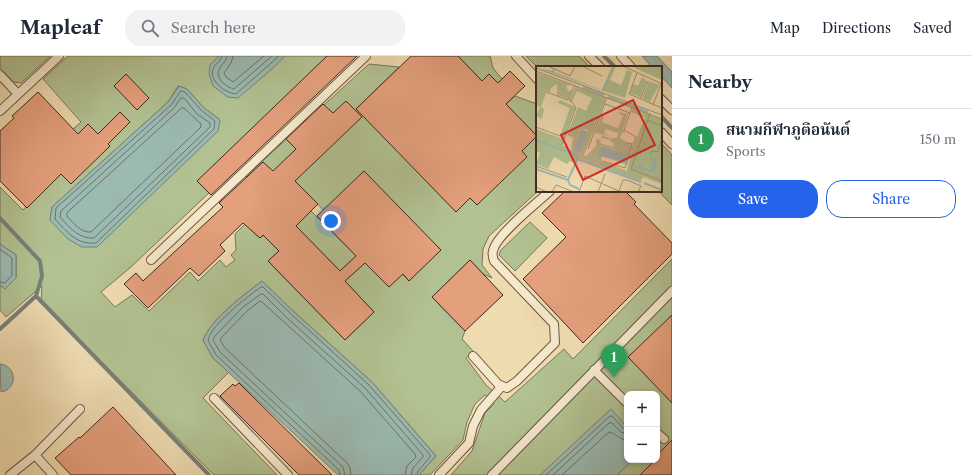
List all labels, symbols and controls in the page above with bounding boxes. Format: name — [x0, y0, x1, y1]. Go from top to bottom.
search box — [125, 10, 405, 46]
text: Mapleaf — [20, 16, 101, 39]
icon: search — [139, 17, 161, 39]
text: Search here — [171, 18, 256, 37]
text: Map — [770, 19, 800, 37]
text: Directions — [822, 19, 891, 37]
text: Saved — [913, 19, 952, 37]
inset map — [536, 66, 662, 192]
text: Nearby — [688, 72, 752, 92]
text: สนามกีฬาภูติอนันต์ — [726, 120, 850, 139]
text: 1 — [698, 131, 704, 147]
text: 150 m — [920, 131, 956, 147]
text: Sports — [726, 143, 765, 159]
button: Save — [688, 180, 818, 218]
button: Share — [826, 180, 956, 218]
your location — [321, 211, 341, 231]
pin: 1 — [601, 344, 627, 377]
map controls — [624, 391, 660, 463]
button: + — [624, 391, 660, 427]
button: − — [624, 427, 660, 463]

